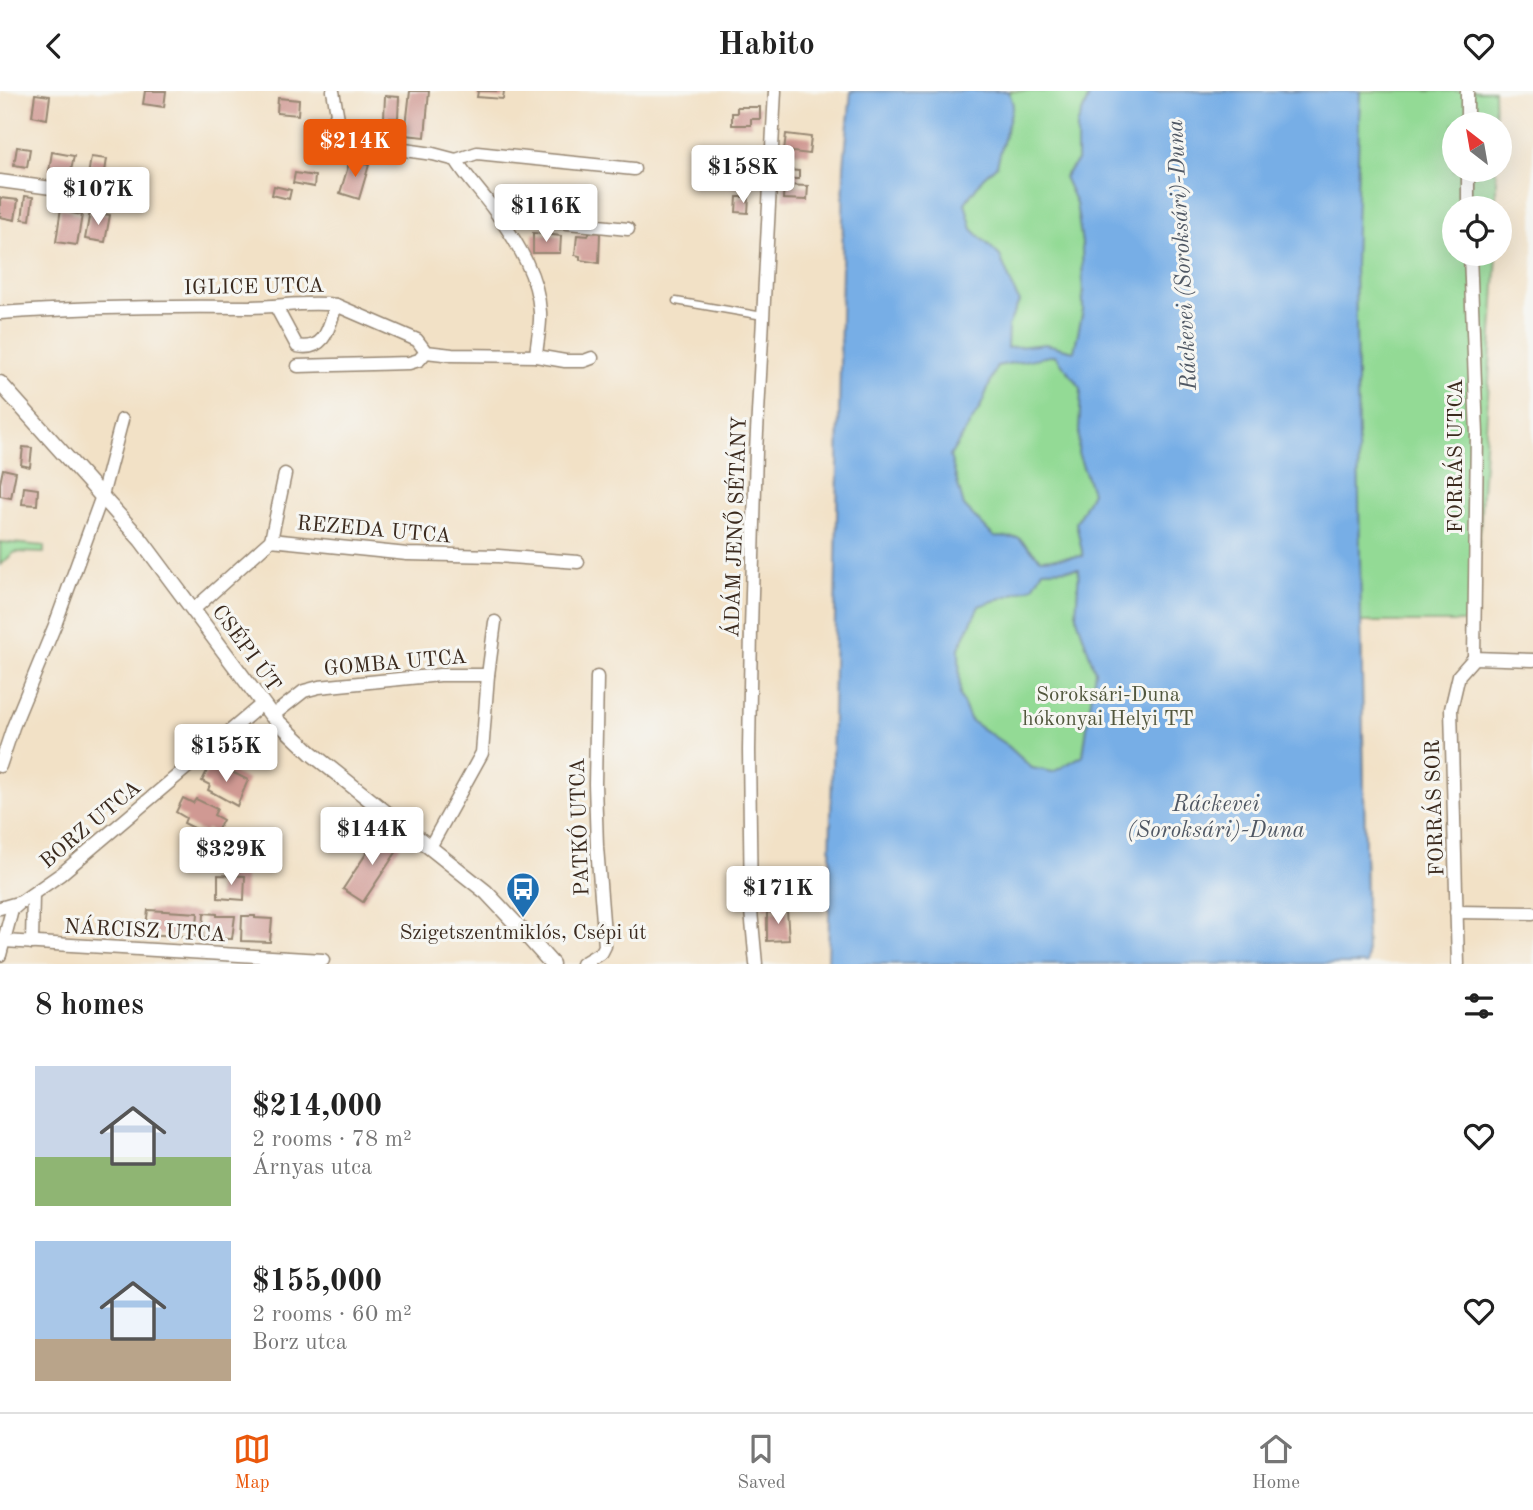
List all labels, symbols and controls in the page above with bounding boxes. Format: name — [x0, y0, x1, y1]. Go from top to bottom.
icon: back — [35, 27, 73, 65]
icon: heart — [1460, 27, 1498, 65]
text: Habito — [718, 30, 815, 62]
north arrow — [1442, 112, 1512, 182]
map controls — [1442, 112, 1512, 266]
pin: $214K — [306, 119, 404, 179]
water label: Ráckevei (Soroksári)-Duna — [1164, 119, 1201, 392]
text: $214K — [319, 130, 391, 153]
pin: $158K — [694, 145, 792, 205]
text: $158K — [707, 156, 779, 179]
pin: $107K — [49, 167, 147, 227]
text: $107K — [62, 178, 134, 201]
pin: $116K — [497, 185, 595, 244]
text: $116K — [510, 195, 582, 218]
button: locate — [1442, 196, 1512, 266]
street label: IGLICE UTCA — [184, 276, 324, 299]
street label: FORRÁS UTCA — [1442, 379, 1467, 533]
street label: ÁDÁM JENŐ SÉTÁNY — [717, 416, 751, 638]
street label: REZEDA UTCA — [296, 513, 452, 548]
street label: CSÉPI ÚT — [207, 599, 288, 696]
street label: GOMBA UTCA — [323, 647, 467, 680]
park label: Soroksári-Duna hókonyai Helyi TT — [1022, 685, 1194, 730]
pin: $155K — [177, 725, 275, 784]
text: $155K — [190, 735, 262, 758]
street label: FORRÁS SOR — [1419, 739, 1448, 877]
street label: PATKÓ UTCA — [563, 758, 593, 896]
street label: BORZ UTCA — [37, 777, 145, 873]
water label: Ráckevei (Soroksári)-Duna — [1127, 793, 1305, 842]
pin: $144K — [323, 807, 421, 867]
text: $144K — [336, 818, 408, 841]
pin: $329K — [182, 827, 280, 887]
text: $329K — [195, 838, 267, 861]
pin: $171K — [729, 867, 827, 926]
bus stop icon: Szigetszentmiklós, Csépi út — [504, 870, 542, 919]
text: $171K — [742, 877, 814, 900]
street label: NÁRCISZ UTCA — [64, 913, 227, 946]
place label: Szigetszentmiklós, Csépi út — [399, 923, 647, 944]
icon: filters — [1460, 987, 1498, 1025]
text: 8 homes — [35, 991, 144, 1021]
text: $214,000 — [252, 1092, 382, 1122]
icon: home — [91, 1094, 175, 1178]
icon: heart — [1460, 1117, 1498, 1155]
text: 2 rooms · 78 m² — [252, 1128, 412, 1151]
text: Árnyas utca — [252, 1156, 372, 1179]
text: $155,000 — [252, 1267, 382, 1297]
icon: home — [91, 1269, 175, 1353]
icon: heart — [1460, 1292, 1498, 1330]
text: 2 rooms · 60 m² — [252, 1303, 412, 1326]
text: Borz utca — [252, 1331, 347, 1354]
tab: Map — [233, 1430, 271, 1495]
tab: Saved — [737, 1430, 786, 1495]
tab: Home — [1252, 1430, 1300, 1495]

